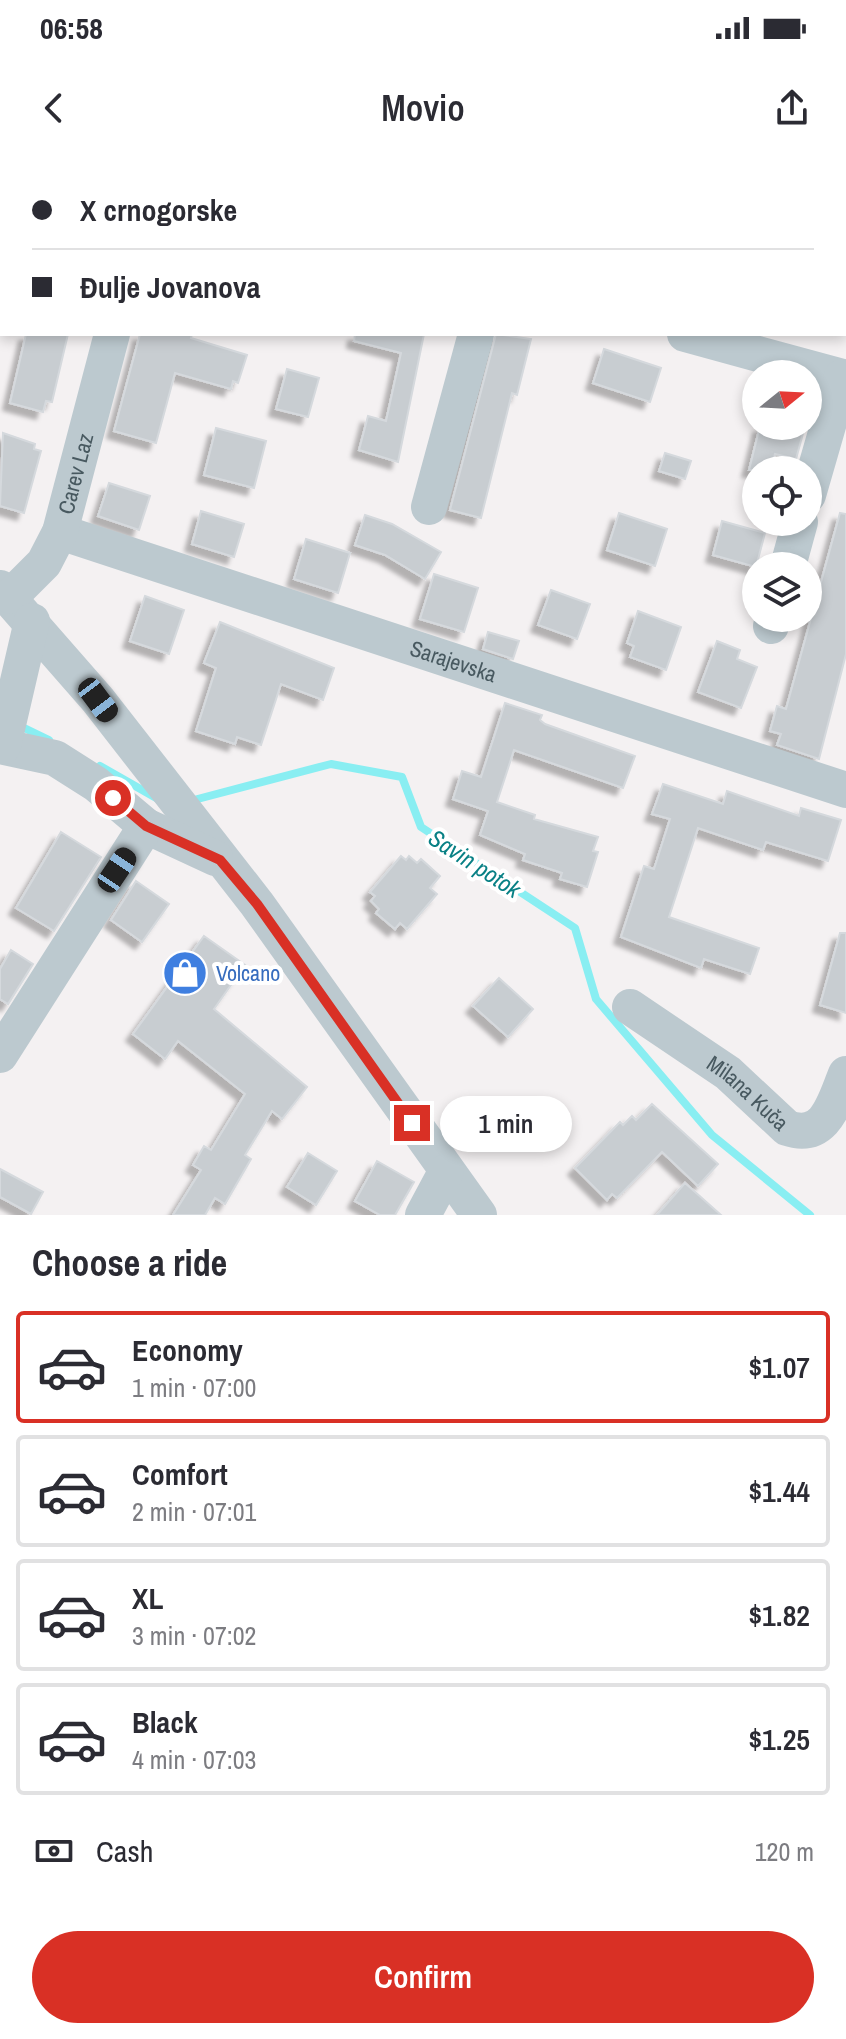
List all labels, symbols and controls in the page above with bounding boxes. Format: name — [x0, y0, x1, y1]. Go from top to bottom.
text: 06:58 — [40, 8, 103, 48]
text: Movio — [381, 84, 465, 132]
icon: back — [32, 86, 76, 130]
icon: share — [770, 86, 814, 130]
text: X crnogorske — [80, 190, 237, 230]
text: Đulje Jovanova — [80, 267, 260, 307]
north arrow — [742, 360, 822, 440]
map controls — [742, 360, 822, 632]
street label: Carev Laz — [50, 430, 100, 517]
button: locate — [742, 456, 822, 536]
button: layers — [742, 552, 822, 632]
street label: Sarajevska — [406, 633, 500, 689]
car — [74, 674, 122, 726]
route start — [95, 780, 131, 816]
water label: Savin potok — [423, 821, 528, 905]
car — [94, 843, 140, 897]
shop icon: Volcano — [161, 949, 209, 997]
place label: Volcano — [216, 958, 280, 988]
street label: Milana Kuča — [701, 1048, 795, 1137]
callout: 1 min — [440, 1095, 572, 1151]
route end — [394, 1105, 430, 1141]
text: 1 min — [479, 1106, 533, 1141]
text: Choose a ride — [32, 1239, 227, 1287]
text: Economy — [132, 1330, 243, 1370]
icon: car — [36, 1331, 108, 1403]
text: $1.07 — [748, 1347, 810, 1387]
text: 1 min · 07:00 — [132, 1370, 256, 1405]
text: Comfort — [132, 1454, 228, 1494]
icon: car — [36, 1455, 108, 1527]
text: $1.44 — [748, 1471, 810, 1511]
text: 2 min · 07:01 — [132, 1494, 256, 1529]
text: XL — [132, 1578, 163, 1618]
icon: car — [36, 1579, 108, 1651]
text: $1.82 — [748, 1595, 810, 1635]
text: 3 min · 07:02 — [132, 1618, 256, 1653]
text: Black — [132, 1702, 198, 1742]
icon: car — [36, 1703, 108, 1775]
text: $1.25 — [748, 1719, 810, 1759]
text: 4 min · 07:03 — [132, 1742, 256, 1777]
icon: cash — [32, 1829, 76, 1873]
text: Cash — [96, 1831, 153, 1871]
text: 120 m — [755, 1834, 814, 1869]
button: Confirm — [32, 1931, 814, 2023]

